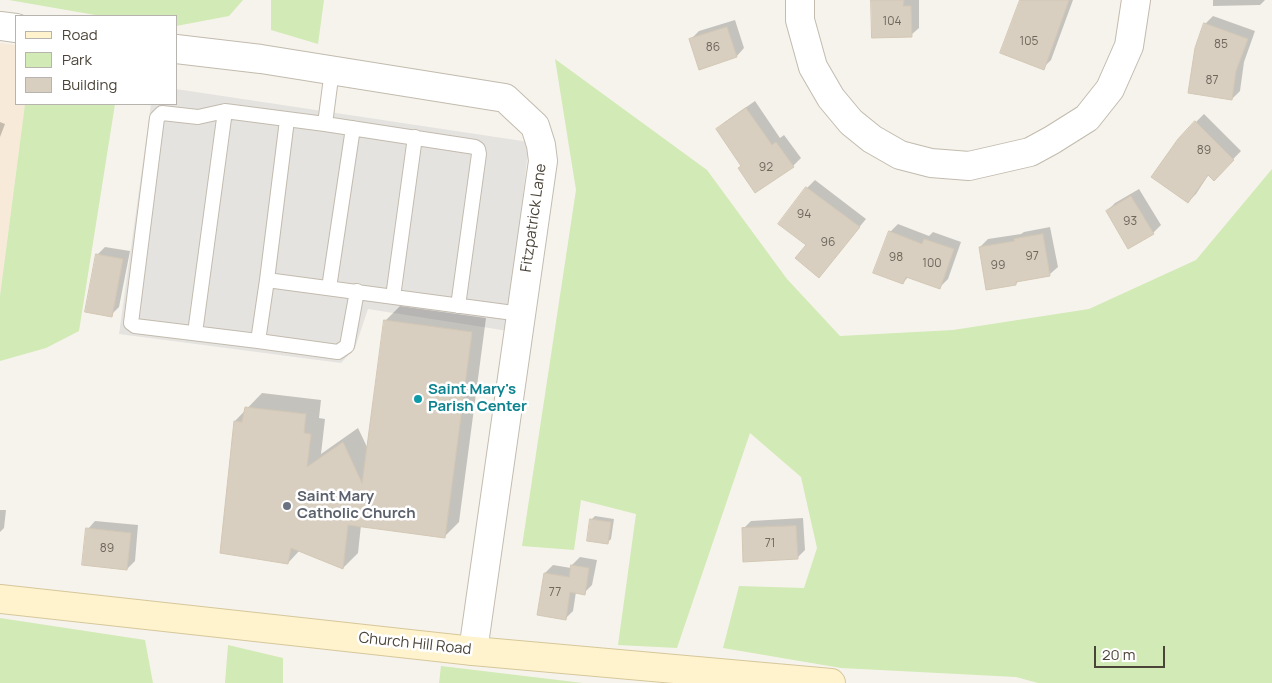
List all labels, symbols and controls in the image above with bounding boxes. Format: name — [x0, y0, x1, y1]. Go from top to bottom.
legend — [15, 15, 178, 105]
house number: 104 — [882, 15, 902, 29]
text: Road — [62, 24, 98, 45]
house number: 105 — [1020, 35, 1038, 49]
house number: 85 — [1214, 38, 1228, 52]
house number: 86 — [706, 41, 720, 55]
text: Park — [62, 49, 92, 70]
text: Building — [62, 74, 117, 95]
house number: 87 — [1206, 74, 1218, 88]
house number: 89 — [1197, 144, 1211, 158]
house number: 92 — [759, 161, 773, 175]
street label: Fitzpatrick Lane — [517, 163, 551, 273]
house number: 94 — [797, 208, 811, 222]
house number: 93 — [1123, 215, 1137, 229]
house number: 96 — [821, 236, 835, 250]
house number: 97 — [1025, 250, 1039, 264]
house number: 98 — [889, 251, 903, 265]
house number: 100 — [922, 257, 942, 271]
house number: 99 — [991, 259, 1005, 273]
place label: Saint Mary's Parish Center — [428, 381, 527, 416]
marker: Saint Mary's Parish Center — [412, 393, 424, 405]
place label: Saint Mary Catholic Church — [297, 488, 416, 523]
marker: Saint Mary Catholic Church — [281, 500, 293, 512]
house number: 71 — [765, 537, 775, 551]
house number: 89 — [100, 542, 114, 556]
house number: 77 — [549, 586, 561, 600]
street label: Church Hill Road — [358, 629, 472, 659]
scale bar — [1097, 636, 1168, 668]
text: 20 m — [1102, 644, 1135, 665]

